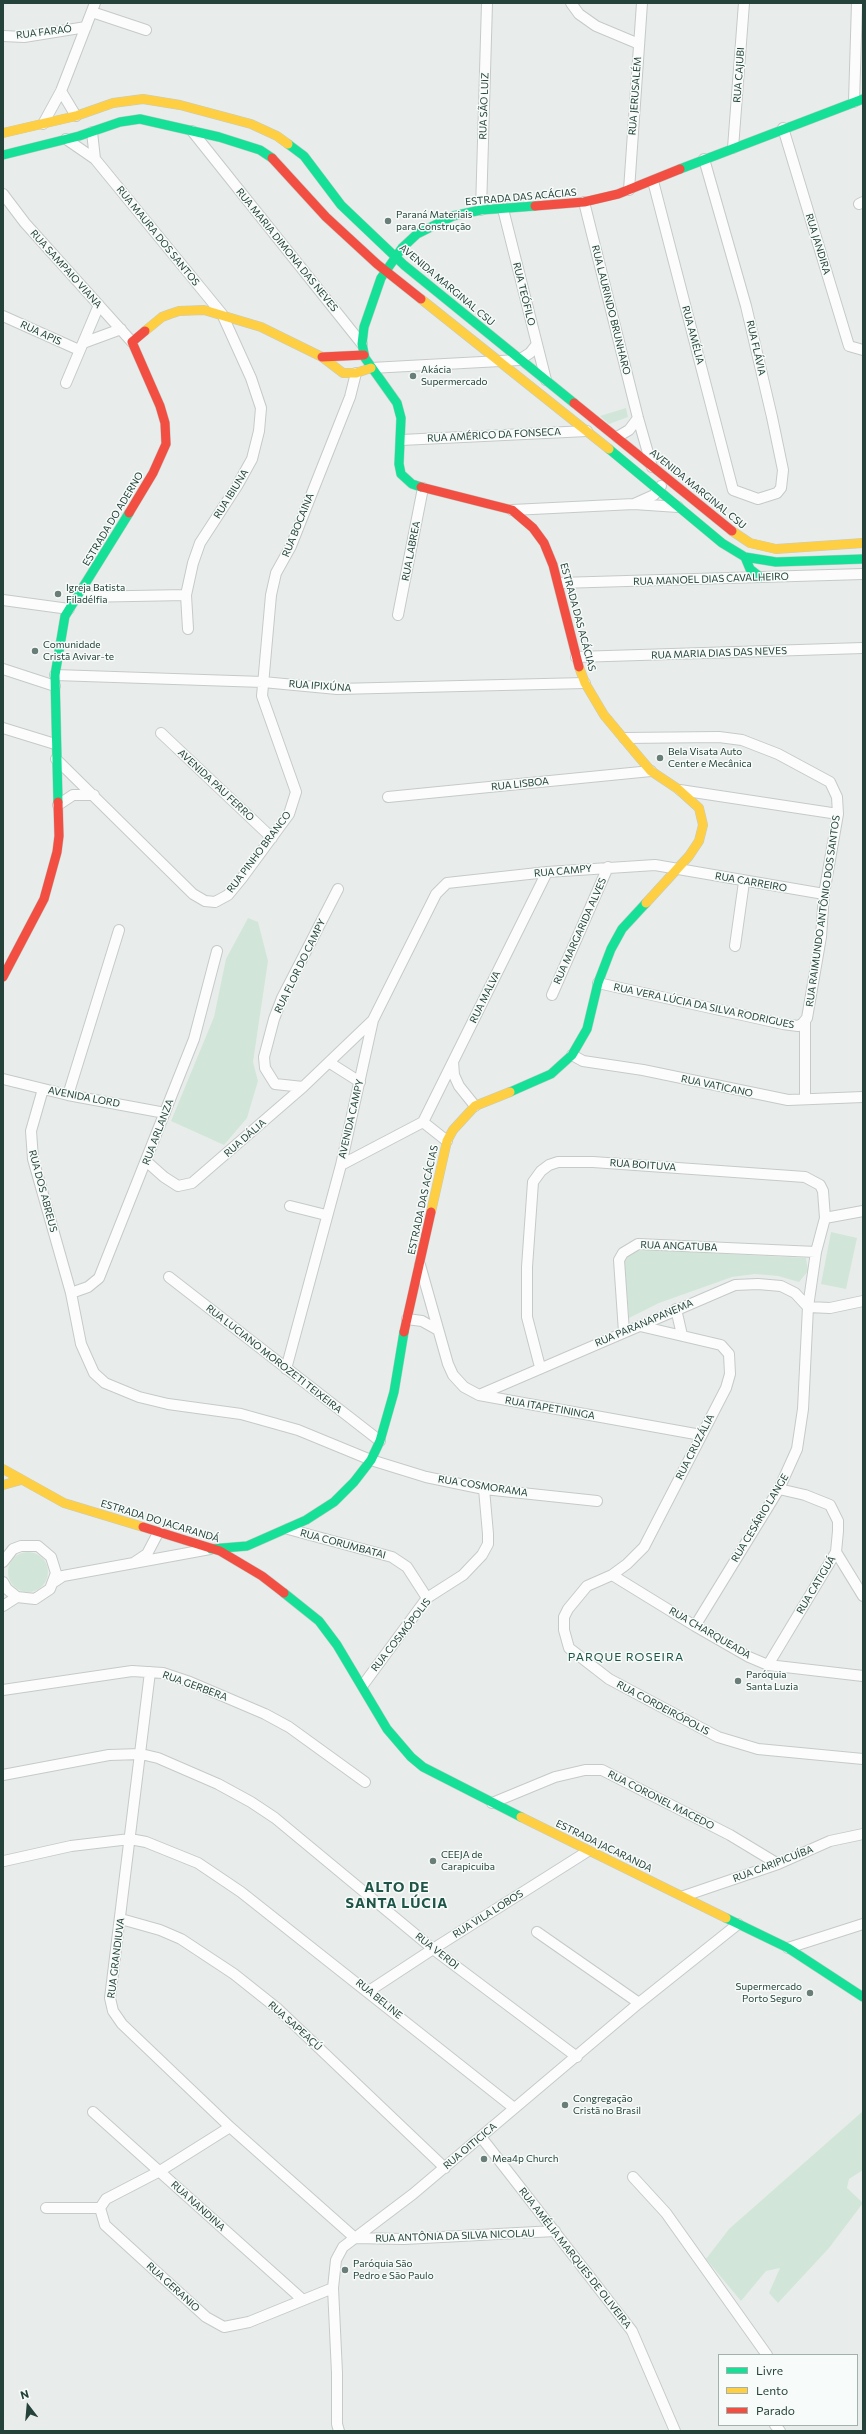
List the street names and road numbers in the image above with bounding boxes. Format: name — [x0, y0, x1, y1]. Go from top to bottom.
street label: RUA FARAÓ — [15, 23, 73, 41]
street label: RUA CAJUBI — [731, 47, 747, 103]
street label: RUA JERUSALÉM — [626, 56, 644, 136]
street label: RUA SÃO LUIZ — [477, 72, 491, 140]
street label: RUA MAURA DOS SANTOS — [114, 184, 202, 288]
street label: RUA MARIA DIMONA DAS NEVES — [234, 186, 340, 314]
street label: ESTRADA DAS ACÁCIAS — [465, 186, 577, 208]
street label: RUA JANDIRA — [803, 212, 833, 276]
street label: RUA SAMPAIO VIANA — [28, 227, 104, 311]
street label: AVENIDA MARGINAL CSU — [397, 242, 497, 328]
street label: RUA LAURINDO BRUNHARO — [589, 244, 633, 376]
street label: RUA TEÓFILO — [510, 261, 538, 327]
street label: RUA AMÉLIA — [679, 304, 707, 366]
street label: RUA APIS — [18, 318, 64, 348]
street label: RUA FLÁVIA — [744, 319, 768, 377]
street label: RUA AMÉRICO DA FONSECA — [427, 426, 561, 444]
street label: AVENIDA MARGINAL CSU — [647, 446, 749, 532]
street label: RUA IBIUNA — [211, 467, 251, 521]
street label: ESTRADA DO ADERNO — [80, 470, 146, 568]
street label: RUA BOCAINA — [280, 491, 316, 559]
street label: RUA LABREA — [399, 520, 423, 582]
street label: ESTRADA DAS ACÁCIAS — [558, 561, 598, 673]
street label: RUA MANOEL DIAS CAVALHEIRO — [633, 570, 789, 588]
street label: RUA MARIA DIAS DAS NEVES — [651, 645, 787, 661]
street label: RUA IPIXÚNA — [288, 678, 352, 694]
street label: AVENIDA PAU FERRO — [175, 747, 257, 823]
street label: RUA LISBOA — [491, 775, 549, 793]
street label: RUA PINHO BRANCO — [224, 809, 294, 895]
street label: RUA RAIMUNDO ANTÔNIO DOS SANTOS — [804, 814, 842, 1008]
street label: RUA CAMPY — [533, 862, 593, 880]
street label: RUA CARREIRO — [714, 870, 788, 894]
street label: RUA MARGARIDA ALVES — [551, 876, 609, 986]
street label: RUA FLOR DO CAMPY — [272, 917, 328, 1015]
street label: RUA MALVA — [467, 969, 503, 1025]
street label: RUA VERA LÚCIA DA SILVA RODRIGUES — [613, 981, 795, 1031]
street label: RUA VATICANO — [680, 1073, 754, 1099]
street label: AVENIDA CAMPY — [336, 1078, 366, 1160]
street label: AVENIDA LORD — [47, 1084, 121, 1110]
street label: RUA ARLANZA — [140, 1097, 176, 1167]
street label: RUA DÁLIA — [222, 1117, 268, 1159]
street label: ESTRADA DAS ACÁCIAS — [406, 1144, 440, 1256]
street label: RUA DOS ABREUS — [26, 1148, 60, 1234]
street label: RUA BOITUVA — [609, 1157, 677, 1173]
street label: RUA ANGATUBA — [640, 1239, 718, 1253]
street label: RUA PARANAPANEMA — [593, 1297, 695, 1349]
street label: RUA LUCIANO MOROZETI TEIXEIRA — [204, 1302, 344, 1416]
street label: RUA ITAPETININGA — [504, 1394, 596, 1422]
street label: RUA CRUZÁLIA — [673, 1412, 717, 1482]
street label: RUA CESÁRIO LANGE — [729, 1472, 791, 1564]
street label: RUA COSMORAMA — [437, 1473, 529, 1499]
street label: ESTRADA DO JACARANDÁ — [99, 1497, 221, 1545]
street label: RUA CORUMBATAI — [299, 1527, 387, 1561]
street label: RUA CATIGUÁ — [794, 1554, 838, 1616]
street label: RUA COSMÓPOLIS — [369, 1596, 433, 1674]
street label: RUA CHARQUEADA — [667, 1605, 753, 1661]
street label: RUA GERBERA — [161, 1669, 229, 1703]
street label: RUA CORDEIRÓPOLIS — [614, 1678, 712, 1738]
street label: RUA CORONEL MACEDO — [606, 1768, 716, 1832]
street label: ESTRADA JACARANDA — [554, 1817, 654, 1875]
street label: RUA CARIPICUÍBA — [731, 1843, 815, 1885]
street label: RUA VILA LOBOS — [451, 1888, 525, 1940]
street label: RUA GRANDIUVA — [105, 1917, 127, 1999]
street label: RUA VERDI — [413, 1930, 461, 1972]
street label: RUA BELINE — [353, 1976, 405, 2022]
street label: RUA SAPEAÇÚ — [266, 1999, 324, 2053]
street label: RUA OITICICA — [441, 2120, 499, 2172]
street label: RUA NANDINA — [168, 2178, 228, 2234]
street label: RUA AMÉLIA MARQUES DE OLIVEIRA — [516, 2185, 634, 2331]
street label: RUA ANTÔNIA DA SILVA NICOLAU — [375, 2227, 535, 2245]
street label: RUA GERANIO — [144, 2260, 202, 2314]

